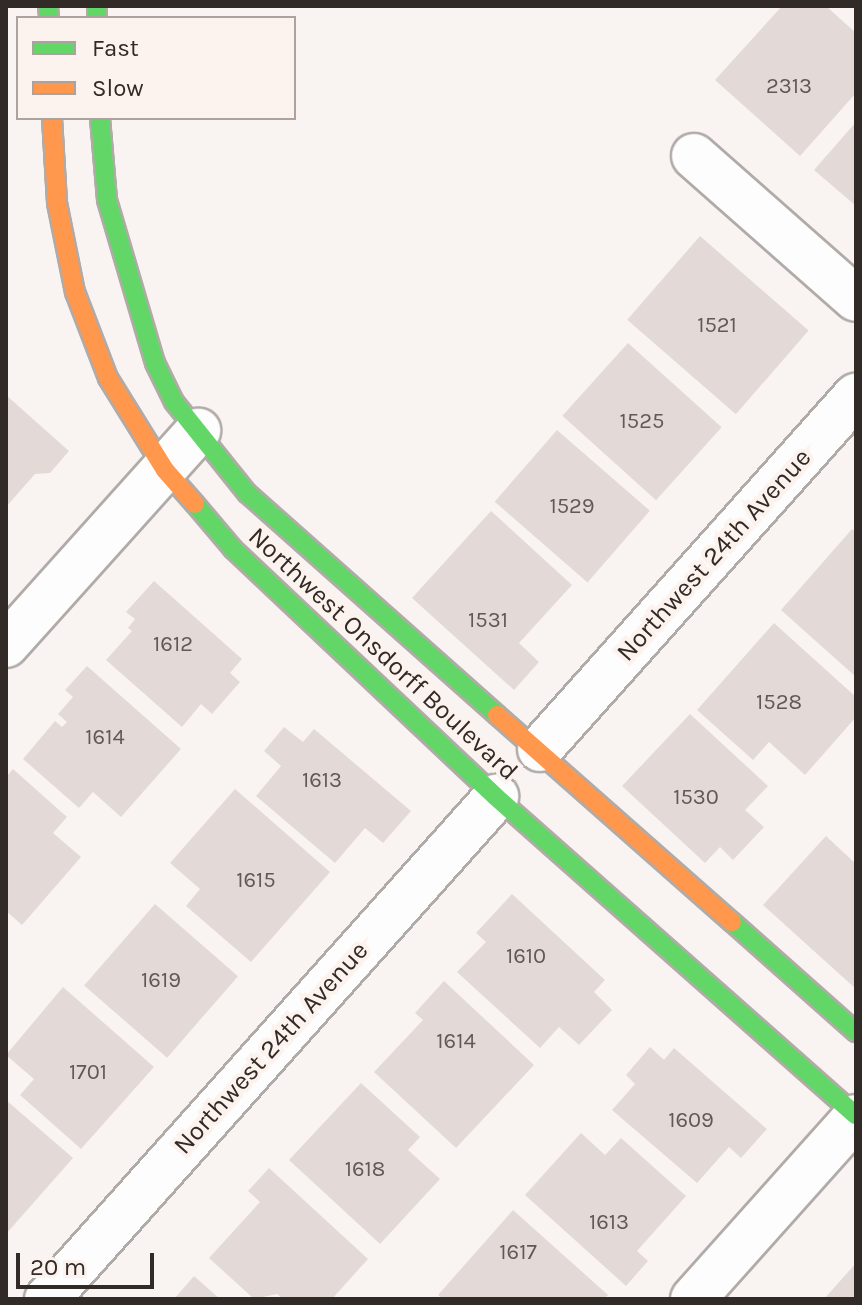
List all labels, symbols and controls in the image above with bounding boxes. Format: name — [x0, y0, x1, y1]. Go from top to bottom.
legend — [16, 16, 296, 120]
text: Fast — [92, 34, 139, 62]
text: Slow — [92, 74, 144, 102]
house number: 2313 — [766, 74, 812, 100]
house number: 1521 — [697, 313, 737, 339]
house number: 1525 — [620, 409, 664, 435]
street label: Northwest 24th Avenue — [610, 442, 818, 668]
house number: 1529 — [549, 494, 595, 520]
street label: Northwest Onsdorff Boulevard — [242, 521, 524, 787]
house number: 1531 — [468, 608, 508, 634]
house number: 1612 — [153, 632, 193, 658]
house number: 1528 — [756, 690, 802, 716]
house number: 1614 — [85, 725, 125, 751]
house number: 1613 — [302, 768, 342, 794]
house number: 1530 — [673, 785, 719, 811]
house number: 1615 — [236, 868, 276, 894]
street label: Northwest 24th Avenue — [167, 935, 375, 1161]
house number: 1610 — [506, 944, 546, 970]
house number: 1619 — [141, 968, 181, 994]
house number: 1614 — [436, 1029, 476, 1055]
house number: 1701 — [69, 1060, 107, 1086]
house number: 1609 — [668, 1108, 714, 1134]
house number: 1618 — [345, 1157, 385, 1183]
house number: 1613 — [589, 1210, 629, 1236]
scale bar — [20, 1237, 158, 1287]
house number: 1617 — [499, 1240, 537, 1266]
text: 20 m — [30, 1253, 86, 1281]

